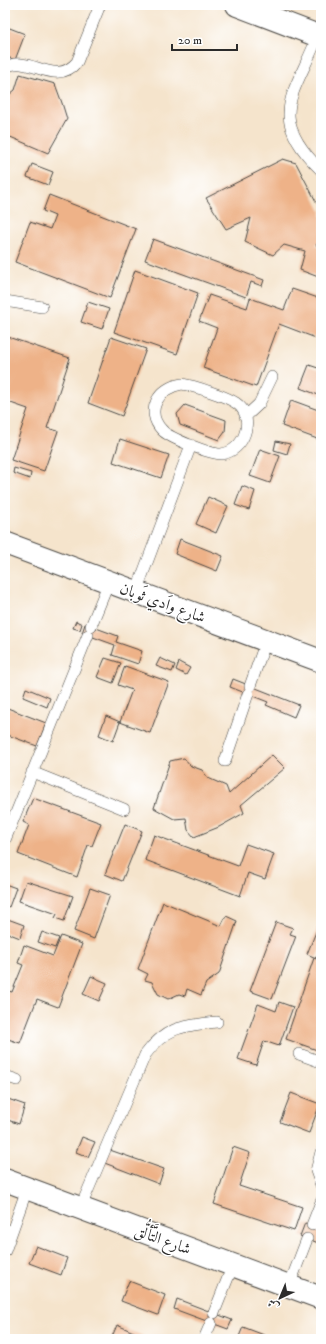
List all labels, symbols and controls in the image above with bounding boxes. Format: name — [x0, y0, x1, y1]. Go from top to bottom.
scale bar — [172, 26, 237, 52]
text: 20 m — [178, 33, 202, 48]
street label: شارع واَدي ثَوبان — [116, 576, 209, 630]
street label: شارع التَّألُّق — [131, 1214, 196, 1262]
north arrow — [260, 1278, 300, 1318]
text: ش — [265, 1296, 283, 1313]

